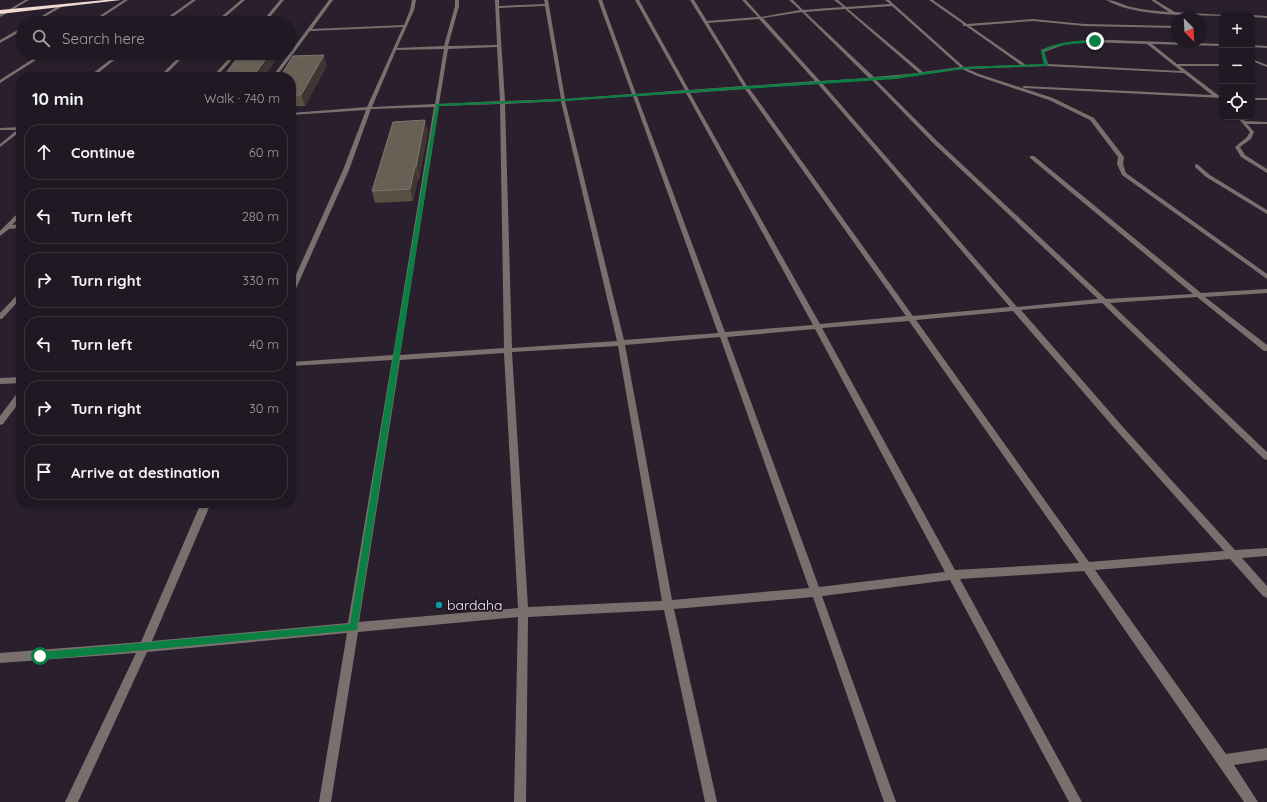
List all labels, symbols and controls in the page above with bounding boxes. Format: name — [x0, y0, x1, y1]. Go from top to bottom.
north arrow — [1171, 12, 1207, 48]
map controls — [1219, 12, 1255, 120]
button: + — [1219, 12, 1255, 48]
search box — [16, 16, 296, 60]
icon: search — [30, 27, 52, 49]
text: Search here — [62, 29, 145, 48]
route end — [1086, 32, 1104, 50]
button: − — [1219, 48, 1255, 84]
button: locate — [1219, 84, 1255, 120]
text: 10 min — [32, 88, 84, 109]
text: Walk · 740 m — [204, 90, 280, 106]
icon: ahead — [33, 141, 55, 163]
text: Continue — [71, 143, 135, 162]
text: 60 m — [249, 144, 279, 160]
icon: left — [33, 205, 55, 227]
text: Turn left — [71, 207, 133, 226]
text: 280 m — [242, 208, 279, 224]
icon: right — [33, 269, 55, 291]
text: Turn right — [71, 271, 142, 290]
text: 330 m — [242, 272, 279, 288]
icon: left — [33, 333, 55, 355]
text: Turn left — [71, 335, 133, 354]
text: 40 m — [249, 336, 279, 352]
icon: right — [33, 397, 55, 419]
text: Turn right — [71, 399, 142, 418]
text: 30 m — [249, 400, 279, 416]
icon: arrive — [33, 461, 55, 483]
text: Arrive at destination — [71, 463, 220, 482]
place label: bardaha — [447, 596, 502, 614]
marker: bardaha — [434, 600, 444, 610]
route start — [31, 647, 49, 665]

